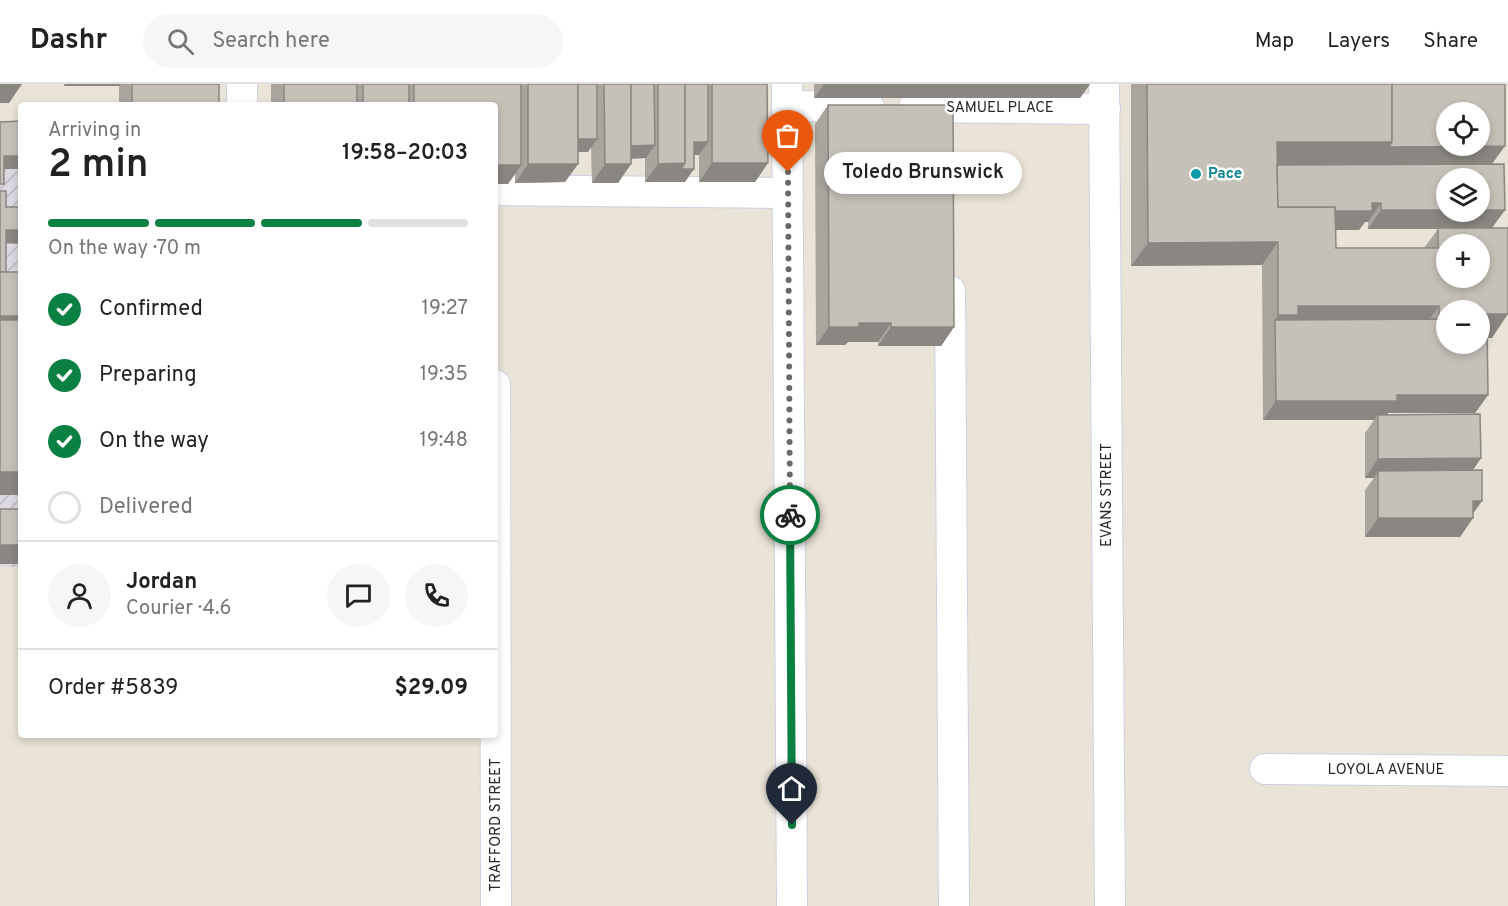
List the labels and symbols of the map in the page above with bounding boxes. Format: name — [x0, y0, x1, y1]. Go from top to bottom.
street label: SAMUEL PLACE — [946, 99, 1054, 118]
pin — [762, 110, 813, 172]
callout: Toledo Brunswick — [824, 151, 1022, 193]
place label: Pace — [1208, 165, 1242, 184]
marker: Pace — [1189, 167, 1203, 181]
street label: EVANS STREET — [1098, 443, 1117, 547]
courier — [760, 485, 820, 545]
street label: TRAFFORD STREET — [487, 758, 506, 892]
street label: LOYOLA AVENUE — [1327, 761, 1445, 780]
pin — [766, 763, 817, 825]

